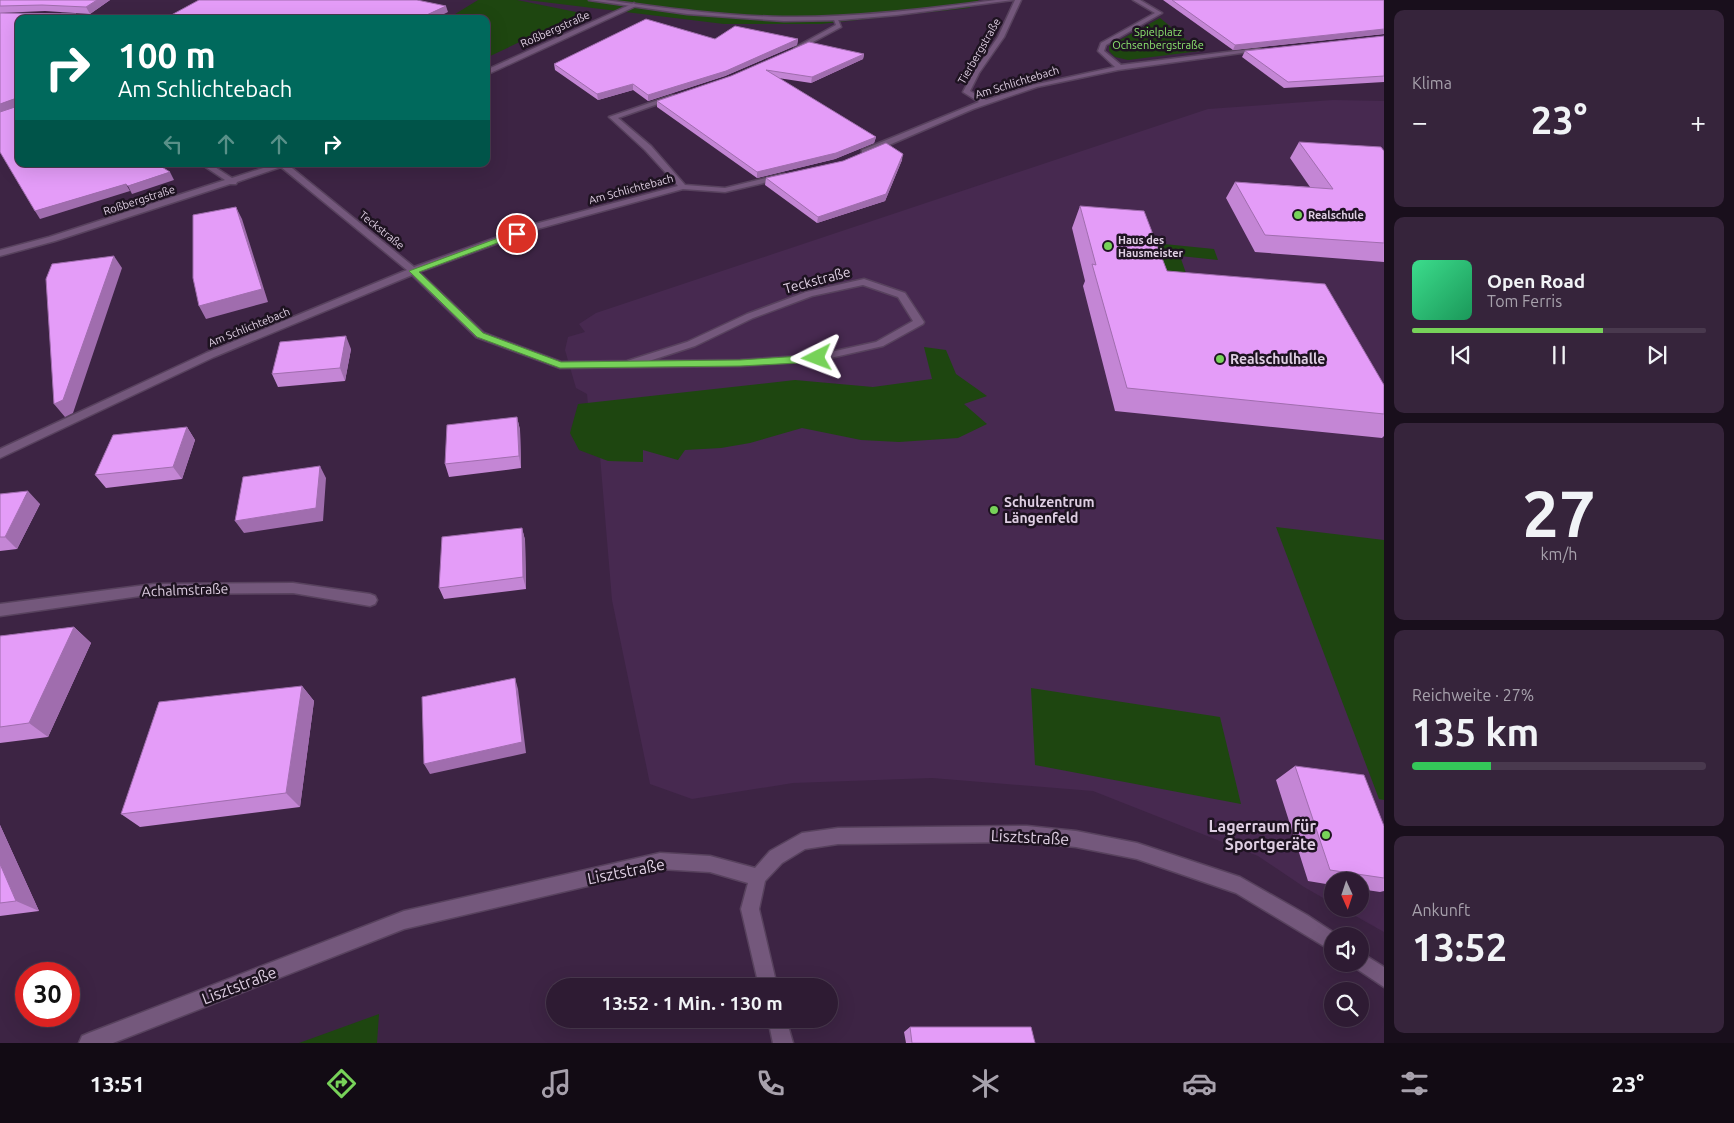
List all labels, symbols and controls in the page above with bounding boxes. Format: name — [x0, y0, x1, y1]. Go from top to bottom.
street label: Roßbergstraße — [519, 8, 591, 50]
street label: Tierbergstraße — [955, 16, 1003, 86]
park label: Spielplatz Ochsenbergstraße — [1112, 26, 1204, 51]
icon: right — [35, 35, 100, 100]
text: 100 m — [118, 35, 216, 75]
street label: Am Schlichtebach — [974, 64, 1060, 100]
text: Klima — [1412, 74, 1452, 92]
text: Am Schlichtebach — [118, 76, 292, 101]
text: 23° — [1531, 99, 1587, 141]
text: − — [1412, 106, 1428, 137]
text: + — [1690, 106, 1706, 137]
icon: left — [159, 130, 187, 158]
icon: ahead — [212, 130, 240, 158]
icon: ahead — [265, 130, 293, 158]
icon: right — [318, 130, 346, 158]
street label: Am Schlichtebach — [587, 172, 675, 206]
street label: Roßbergstraße — [102, 183, 176, 217]
street label: Teckstraße — [357, 208, 407, 252]
marker: Realschule — [1292, 209, 1304, 221]
place label: Realschule — [1308, 209, 1364, 221]
pin — [496, 213, 538, 255]
icon: arrive — [503, 220, 531, 248]
place label: Haus des Hausmeister — [1118, 234, 1184, 259]
marker: Haus des Hausmeister — [1102, 240, 1114, 252]
street label: Teckstraße — [782, 263, 852, 297]
text: Open Road — [1487, 270, 1585, 292]
text: Tom Ferris — [1487, 292, 1562, 310]
street label: Am Schlichtebach — [206, 305, 292, 349]
position arrow — [790, 331, 842, 383]
icon: previous — [1447, 341, 1475, 369]
icon: pause — [1545, 341, 1573, 369]
icon: next — [1643, 341, 1671, 369]
place label: Realschulhalle — [1230, 351, 1325, 367]
marker: Realschulhalle — [1214, 353, 1226, 365]
text: 27 — [1522, 476, 1596, 549]
place label: Schulzentrum Längenfeld — [1004, 494, 1095, 526]
marker: Schulzentrum Längenfeld — [988, 504, 1000, 516]
text: km/h — [1541, 545, 1577, 563]
street label: Achalmstraße — [141, 580, 229, 600]
text: Reichweite · 27% — [1412, 686, 1534, 704]
text: 135 km — [1412, 711, 1539, 753]
place label: Lagerraum für Sportgeräte — [1209, 817, 1316, 853]
street label: Lisztstraße — [990, 826, 1070, 848]
marker: Lagerraum für Sportgeräte — [1320, 829, 1332, 841]
street label: Lisztstraße — [586, 855, 666, 887]
north arrow — [1324, 872, 1369, 918]
map controls — [1324, 872, 1369, 1027]
text: Ankunft — [1412, 901, 1470, 919]
text: 13:52 — [1412, 926, 1507, 968]
button: sound — [1324, 927, 1369, 972]
speed limit sign: 30 — [15, 962, 80, 1027]
street label: Lisztstraße — [199, 963, 279, 1007]
button: search — [1324, 982, 1369, 1027]
text: 13:52 · 1 Min. · 130 m — [601, 992, 783, 1014]
icon: directions — [324, 1066, 359, 1101]
icon: music — [539, 1066, 574, 1101]
icon: phone — [753, 1066, 788, 1101]
icon: climate — [968, 1066, 1003, 1101]
icon: car — [1182, 1066, 1217, 1101]
icon: filters — [1397, 1066, 1432, 1101]
text: 13:51 — [90, 1071, 145, 1096]
text: 23° — [1612, 1071, 1644, 1096]

